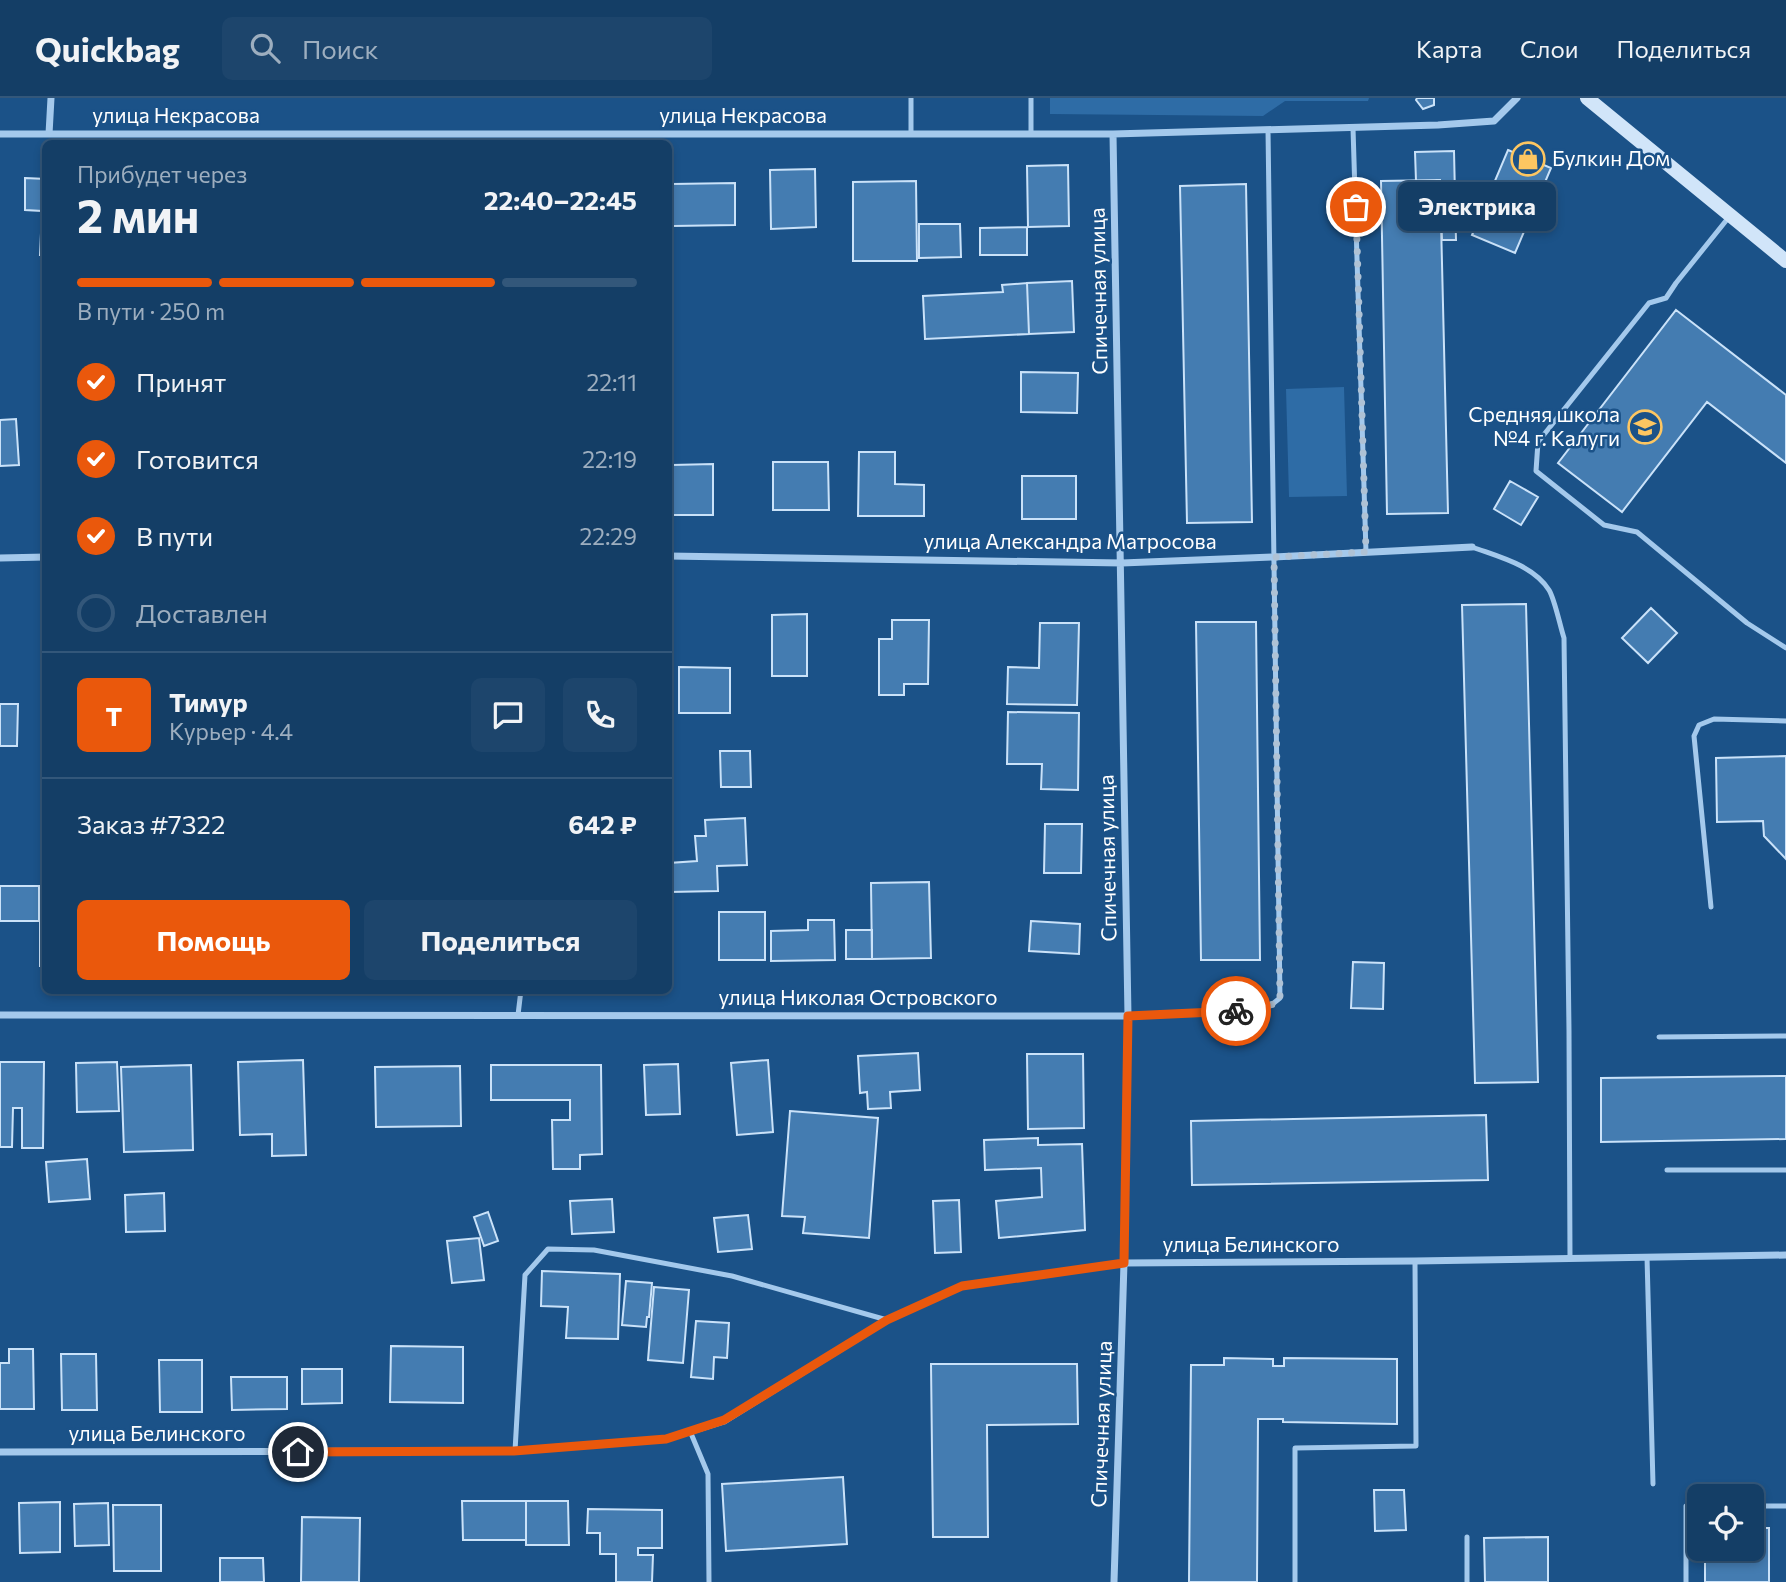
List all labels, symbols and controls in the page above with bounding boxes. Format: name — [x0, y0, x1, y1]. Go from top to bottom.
search box — [222, 17, 712, 80]
text: Quickbag — [35, 28, 180, 69]
icon: search — [246, 29, 284, 67]
text: Поиск — [302, 33, 379, 64]
text: Карта — [1416, 34, 1482, 63]
text: Слои — [1520, 34, 1578, 63]
text: Поделиться — [1616, 34, 1751, 63]
street label: улица Некрасова — [92, 102, 260, 127]
street label: улица Некрасова — [659, 102, 827, 127]
shop icon: Булкин Дом — [1509, 140, 1547, 178]
place label: Булкин Дом — [1552, 145, 1670, 170]
text: Прибудет через — [77, 160, 247, 188]
pin — [1326, 177, 1386, 237]
callout: Электрика — [1398, 182, 1556, 232]
text: 22:40–22:45 — [484, 184, 637, 215]
text: 2 мин — [77, 186, 199, 242]
icon: bag — [1337, 188, 1375, 226]
text: Электрика — [1418, 192, 1536, 220]
street label: Спичечная улица — [1084, 207, 1111, 375]
text: В пути · 250 m — [77, 297, 225, 325]
icon: check — [77, 363, 115, 401]
text: Принят — [136, 366, 226, 397]
text: 22:11 — [586, 368, 637, 396]
place label: Средняя школа №4 г. Калуги — [1468, 401, 1620, 450]
school or university icon: Средняя школа №4 г. Калуги — [1626, 408, 1664, 446]
icon: check — [77, 440, 115, 478]
text: Готовится — [136, 443, 259, 474]
text: 22:19 — [582, 445, 637, 473]
icon: check — [77, 517, 115, 555]
text: В пути — [136, 520, 213, 551]
text: 22:29 — [579, 522, 637, 550]
street label: улица Александра Матросова — [923, 528, 1217, 553]
text: Доставлен — [136, 597, 268, 628]
button: chat — [471, 678, 545, 752]
button: phone — [563, 678, 637, 752]
text: Тимур — [169, 686, 248, 717]
text: Т — [106, 700, 122, 731]
text: Курьер · 4.4 — [169, 717, 293, 745]
street label: Спичечная улица — [1093, 774, 1120, 942]
text: Заказ #7322 — [77, 808, 225, 839]
text: 642 ₽ — [568, 808, 637, 839]
button: Помощь — [77, 900, 350, 980]
button: Поделиться — [364, 900, 637, 980]
courier — [1201, 976, 1271, 1046]
street label: улица Николая Островского — [718, 984, 998, 1009]
icon: bike — [1217, 992, 1255, 1030]
street label: улица Белинского — [1162, 1231, 1340, 1256]
street label: Спичечная улица — [1085, 1340, 1116, 1508]
street label: улица Белинского — [68, 1420, 246, 1445]
pin — [268, 1422, 328, 1482]
icon: home — [279, 1433, 317, 1471]
map controls — [1687, 1484, 1764, 1561]
button: locate — [1687, 1484, 1764, 1561]

